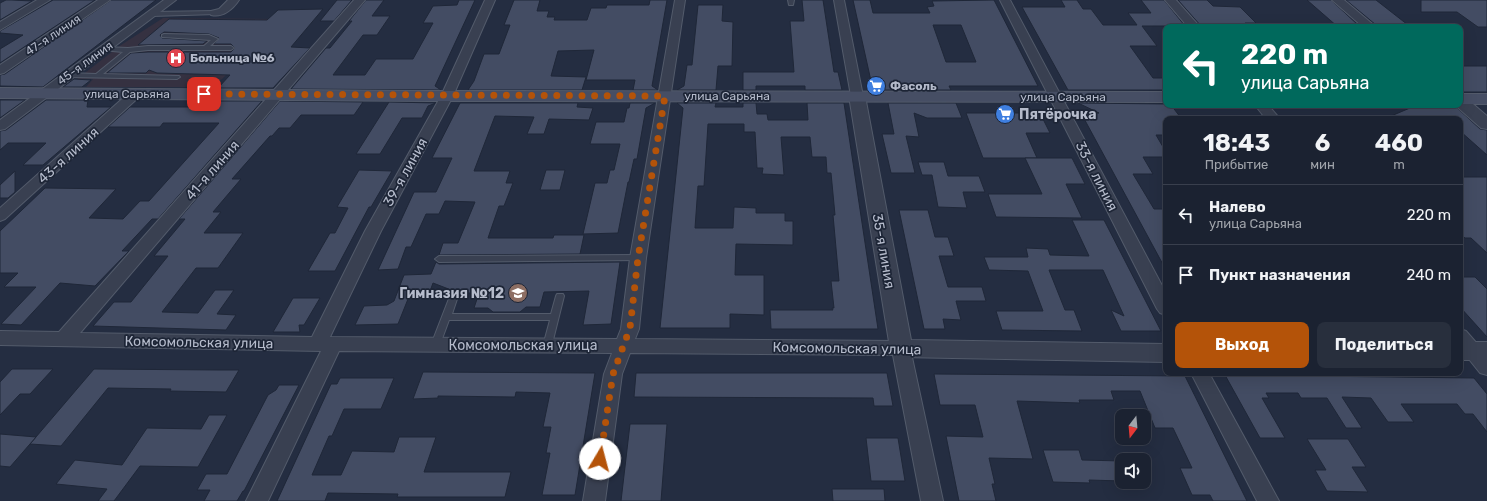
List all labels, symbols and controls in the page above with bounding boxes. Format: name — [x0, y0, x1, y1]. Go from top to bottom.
street label: 47-я линия — [23, 11, 83, 59]
street label: 45-я линия — [54, 38, 116, 88]
text: 220 m — [1241, 38, 1328, 71]
icon: left — [1175, 40, 1227, 92]
hospital icon: Больница №6 — [165, 47, 187, 69]
place label: Больница №6 — [190, 51, 275, 65]
text: улица Сарьяна — [1241, 72, 1370, 94]
supermarket icon: Фасоль — [865, 75, 887, 97]
pin — [187, 77, 221, 111]
place label: Фасоль — [890, 79, 937, 93]
icon: arrive — [193, 83, 215, 105]
street label: улица Сарьяна — [84, 87, 170, 101]
street label: улица Сарьяна — [684, 89, 770, 103]
street label: улица Сарьяна — [1020, 90, 1106, 104]
supermarket icon: Пятёрочка — [994, 103, 1016, 125]
place label: Пятёрочка — [1019, 106, 1096, 123]
street label: 43-я линия — [34, 124, 102, 187]
text: 18:43 — [1203, 129, 1270, 157]
text: 6 — [1315, 129, 1330, 157]
text: 460 — [1375, 129, 1423, 157]
street label: 39-я линия — [380, 135, 431, 209]
street label: 41-я линия — [182, 137, 243, 204]
street label: 33-я линия — [1072, 139, 1121, 214]
text: Прибытие — [1205, 157, 1268, 172]
text: мин — [1310, 157, 1335, 172]
text: m — [1393, 157, 1405, 172]
text: Налево — [1209, 198, 1266, 216]
icon: left — [1175, 204, 1197, 226]
text: 220 m — [1407, 206, 1451, 224]
street label: 35-я линия — [869, 212, 898, 290]
text: улица Сарьяна — [1209, 216, 1302, 231]
icon: arrive — [1175, 264, 1197, 286]
text: Пункт назначения — [1209, 266, 1351, 284]
text: 240 m — [1406, 266, 1451, 284]
school or university icon: Гимназия №12 — [507, 282, 529, 304]
place label: Гимназия №12 — [399, 285, 504, 302]
button: Выход — [1175, 322, 1309, 368]
button: Поделиться — [1317, 322, 1451, 368]
street label: Комсомольская улица — [124, 333, 274, 352]
street label: Комсомольская улица — [449, 337, 597, 354]
street label: Комсомольская улица — [772, 339, 922, 358]
north arrow — [1115, 409, 1151, 445]
map controls — [1115, 409, 1151, 489]
position arrow — [579, 438, 621, 480]
button: sound — [1115, 453, 1151, 489]

